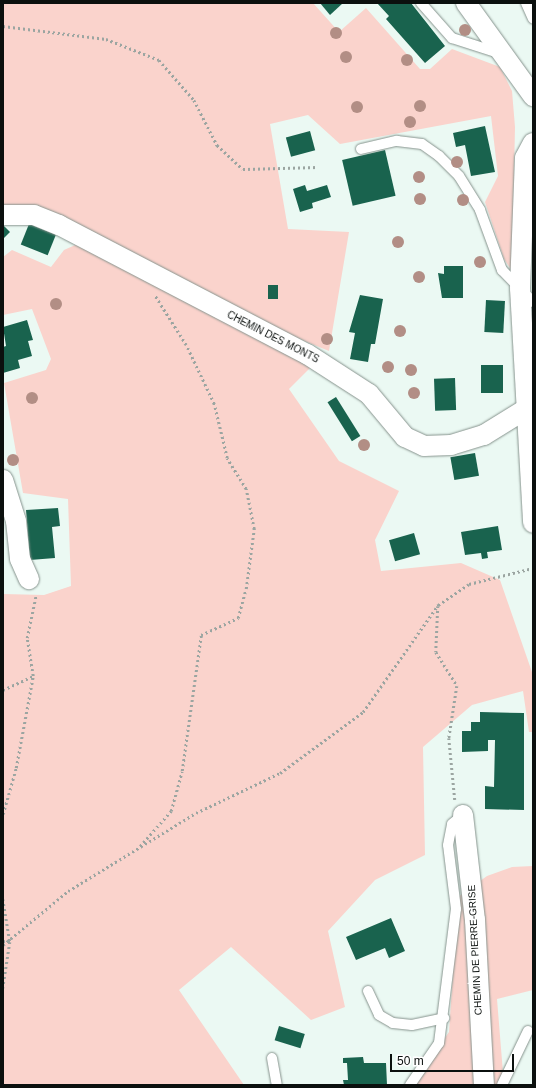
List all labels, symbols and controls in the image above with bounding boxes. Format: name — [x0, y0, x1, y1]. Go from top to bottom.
street label: CHEMIN DES MONTS — [225, 309, 321, 365]
street label: CHEMIN DE PIERRE-GRISE — [466, 884, 484, 1016]
scale bar — [392, 1046, 516, 1072]
text: 50 m — [397, 1054, 424, 1068]

